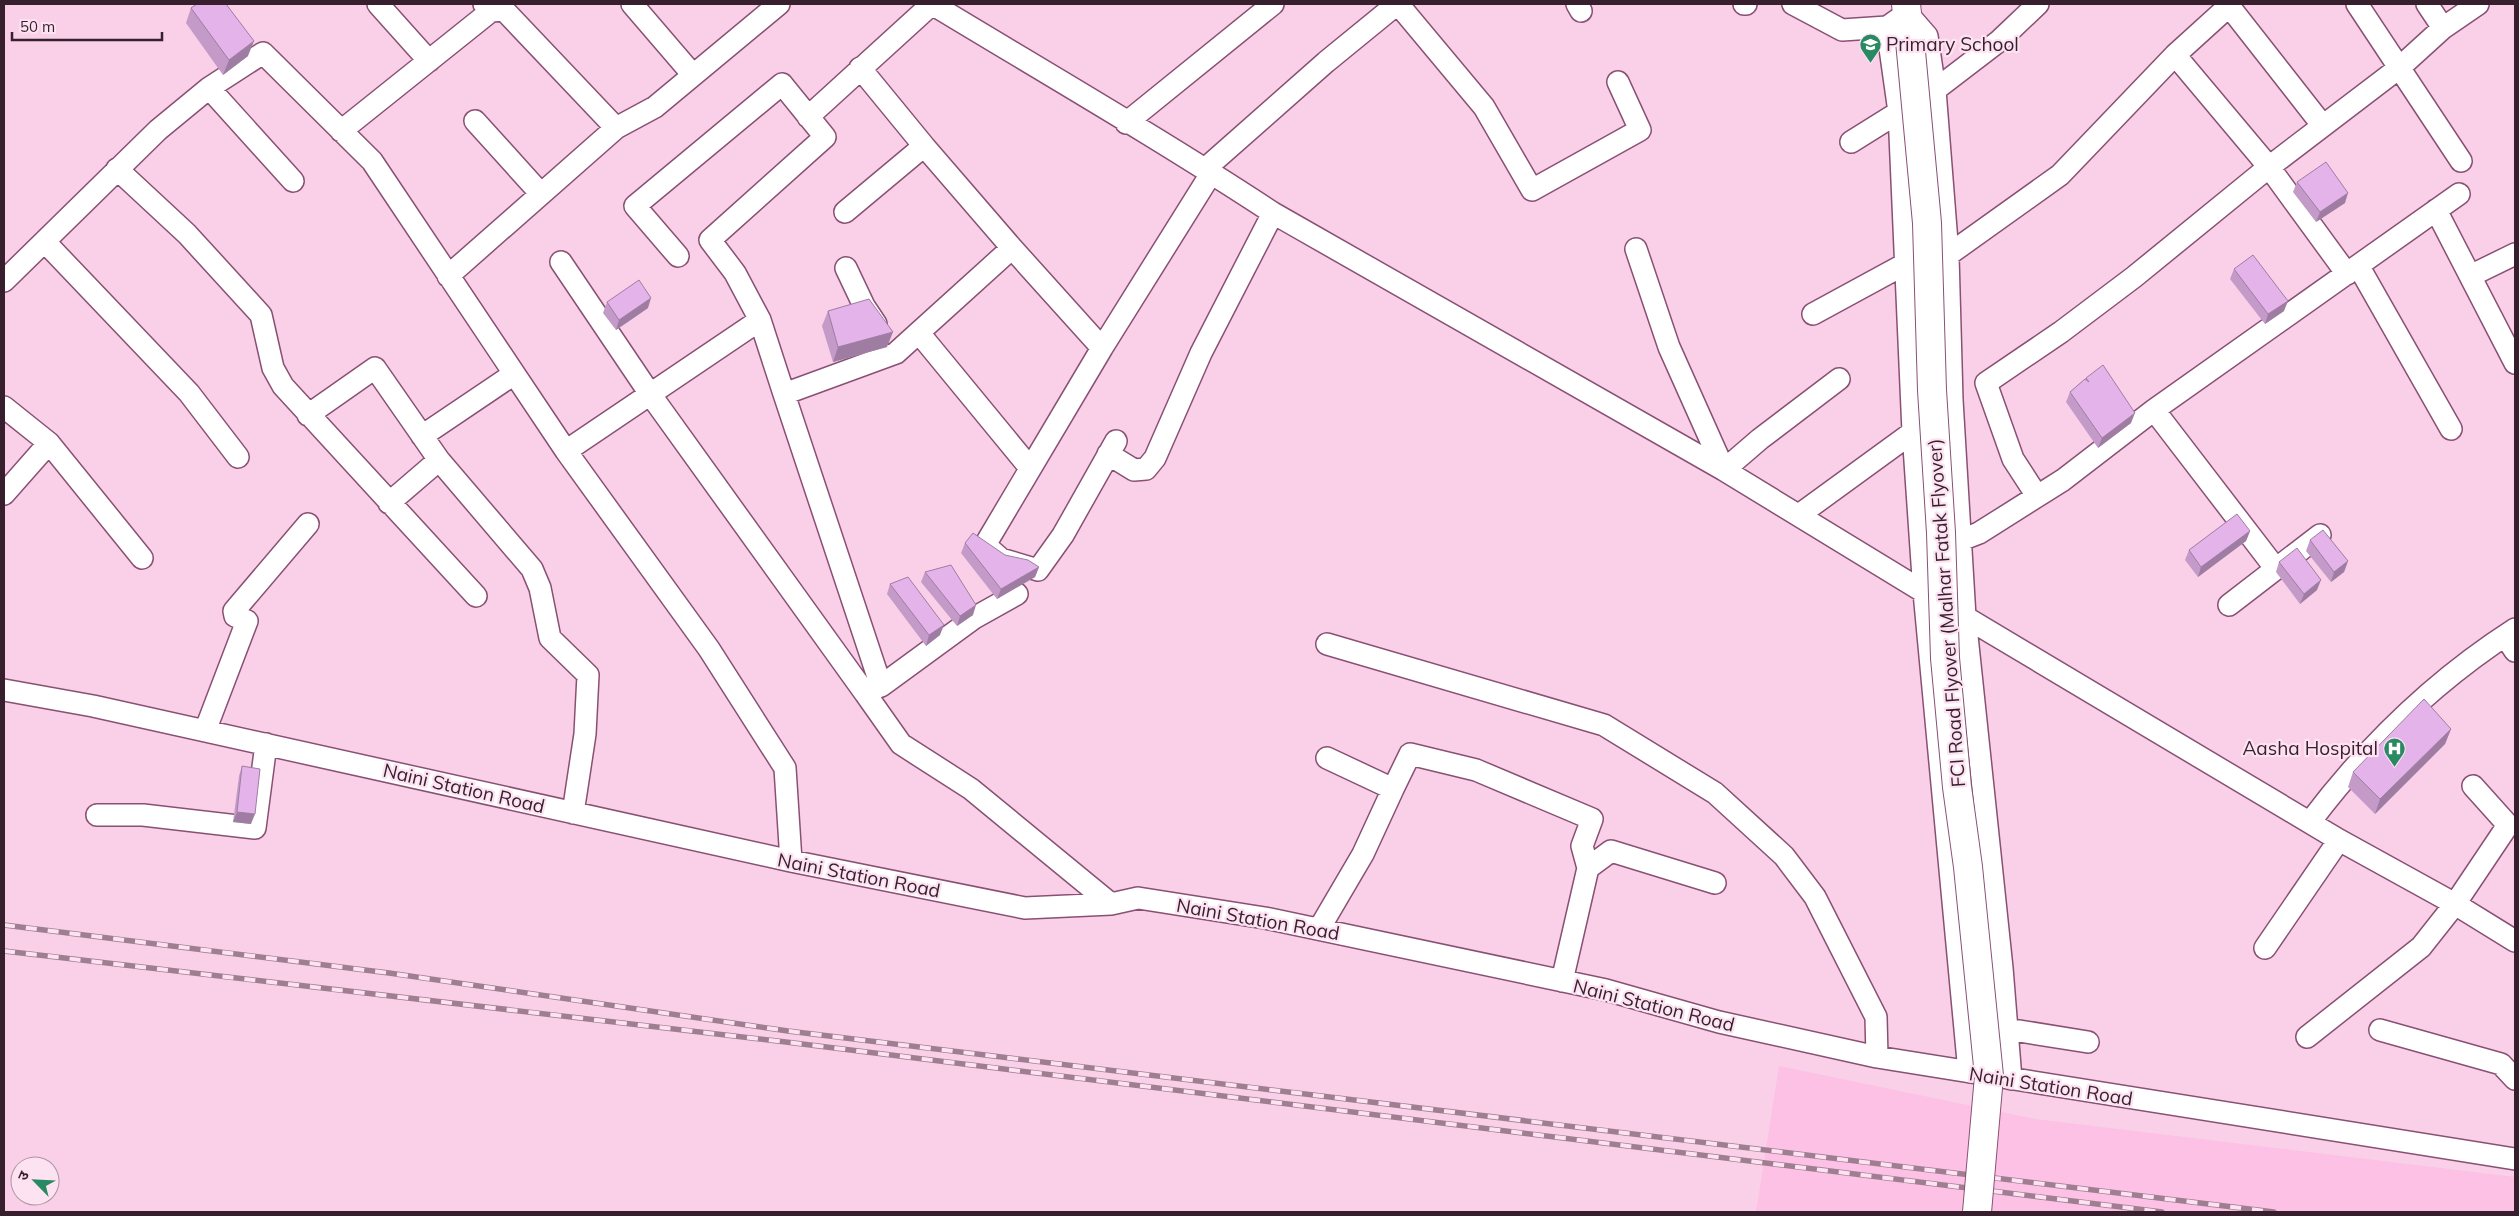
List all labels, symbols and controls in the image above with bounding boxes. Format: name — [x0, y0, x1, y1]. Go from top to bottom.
scale bar — [12, 10, 162, 42]
text: 50 m — [20, 17, 55, 36]
school or university icon: Primary School — [1858, 32, 1882, 63]
place label: Primary School — [1886, 32, 2019, 56]
street label: FCI Road Flyover (Malhar Fatak Flyover) — [1922, 438, 1970, 788]
place label: Aasha Hospital — [2242, 736, 2378, 760]
hospital icon: Aasha Hospital — [2382, 736, 2406, 767]
street label: Naini Station Road — [381, 758, 547, 818]
street label: Naini Station Road — [776, 847, 942, 903]
street label: Naini Station Road — [1175, 893, 1341, 945]
street label: Naini Station Road — [1571, 973, 1737, 1037]
street label: Naini Station Road — [1967, 1061, 2135, 1111]
north arrow — [10, 1156, 60, 1206]
text: उ — [13, 1168, 33, 1183]

